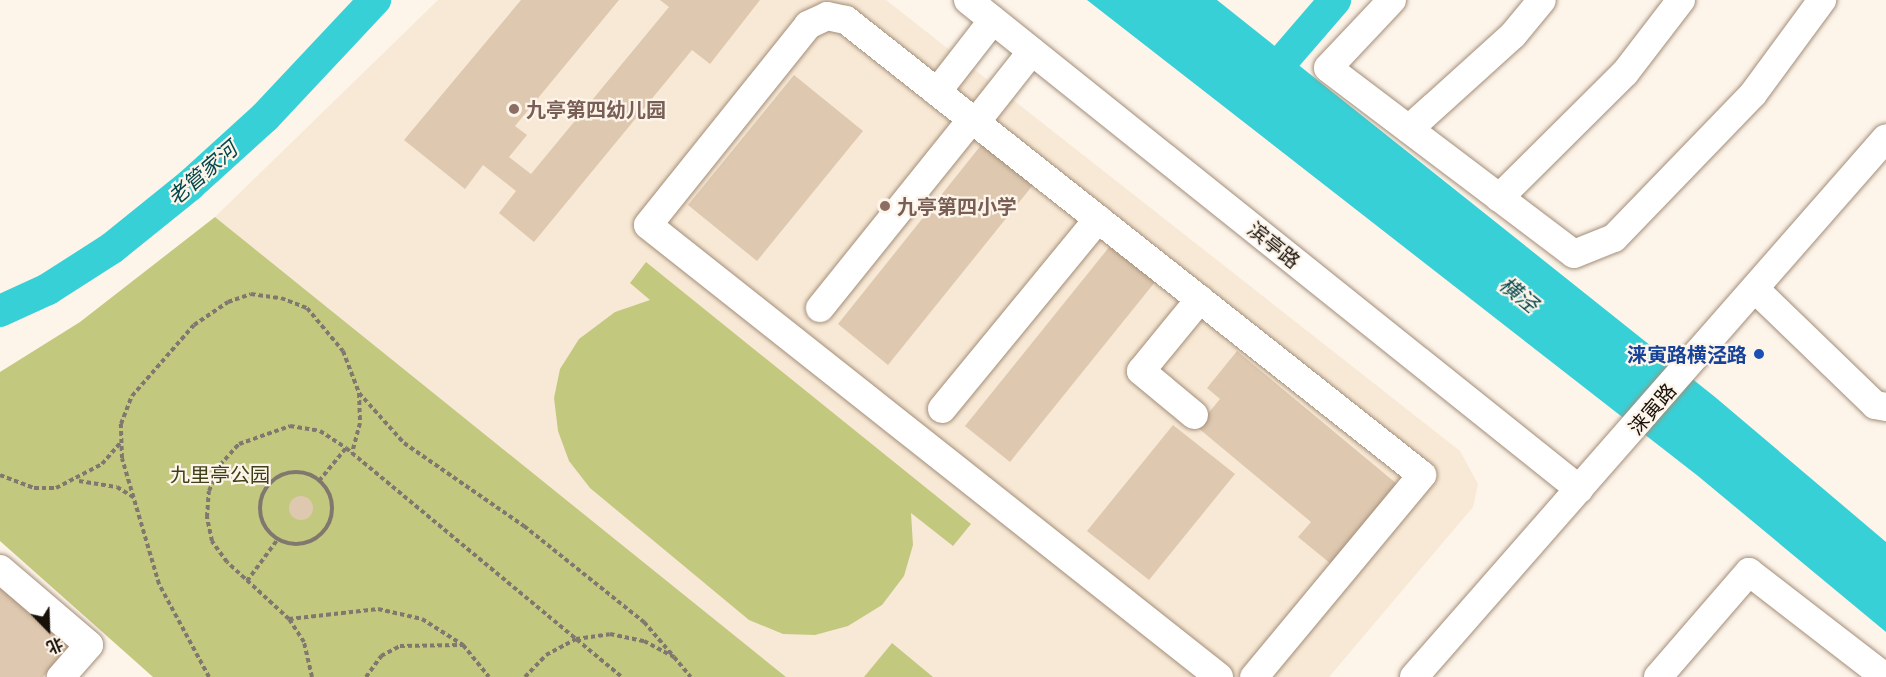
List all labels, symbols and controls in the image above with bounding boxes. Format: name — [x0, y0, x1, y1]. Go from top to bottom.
place label: 九亭第四幼儿园 — [526, 97, 666, 121]
marker: 九亭第四幼儿园 — [507, 102, 521, 116]
water label: 老管家河 — [162, 136, 242, 210]
place label: 九亭第四小学 — [897, 194, 1017, 218]
marker: 九亭第四小学 — [878, 199, 892, 213]
street label: 滨亭路 — [1243, 217, 1305, 273]
water label: 横泾 — [1495, 271, 1543, 317]
place label: 涞寅路横泾路 — [1627, 342, 1747, 366]
marker: 涞寅路横泾路 — [1752, 347, 1766, 361]
street label: 涞寅路 — [1623, 378, 1681, 440]
park label: 九里亭公园 — [170, 462, 270, 486]
north arrow — [18, 599, 78, 659]
text: 北 — [43, 632, 67, 659]

